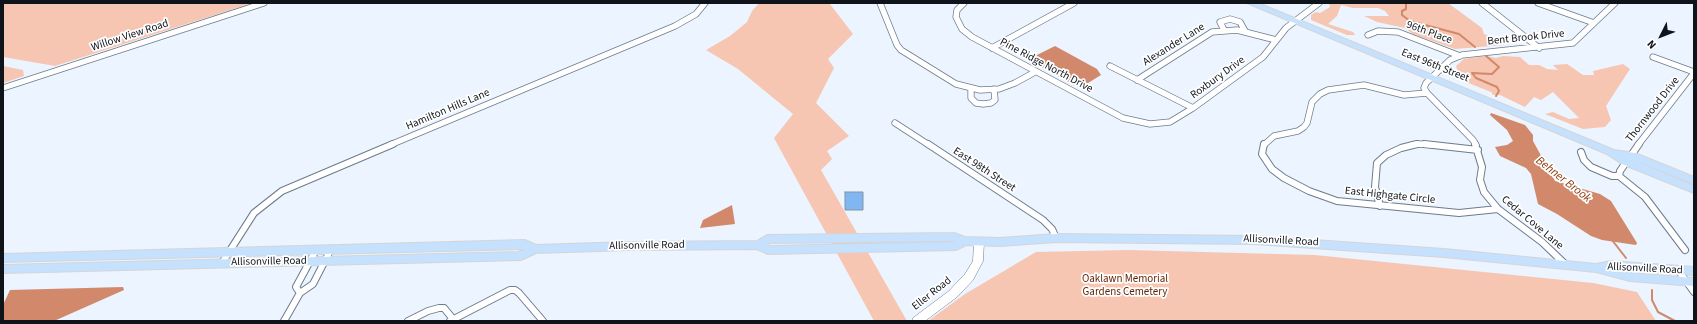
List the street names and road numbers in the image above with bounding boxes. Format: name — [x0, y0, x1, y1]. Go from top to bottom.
street label: Willow View Road — [90, 17, 170, 55]
street label: 96th Place — [1404, 19, 1454, 47]
street label: Alexander Lane — [1141, 21, 1207, 69]
street label: Bent Brook Drive — [1487, 27, 1565, 49]
street label: Pine Ridge North Drive — [997, 36, 1095, 96]
street label: East 96th Street — [1399, 46, 1471, 86]
street label: Roxbury Drive — [1188, 54, 1248, 102]
street label: Thornwood Drive — [1623, 75, 1683, 145]
street label: Hamilton Hills Lane — [404, 86, 492, 134]
street label: East 98th Street — [950, 145, 1018, 195]
street label: East Highgate Circle — [1344, 185, 1436, 207]
street label: Cedar Cove Lane — [1498, 193, 1566, 253]
street label: Allisonville Road — [1243, 232, 1319, 250]
street label: Allisonville Road — [609, 239, 685, 253]
street label: Allisonville Road — [231, 255, 307, 269]
street label: Allisonville Road — [1607, 260, 1683, 278]
street label: Eller Road — [910, 274, 954, 314]

